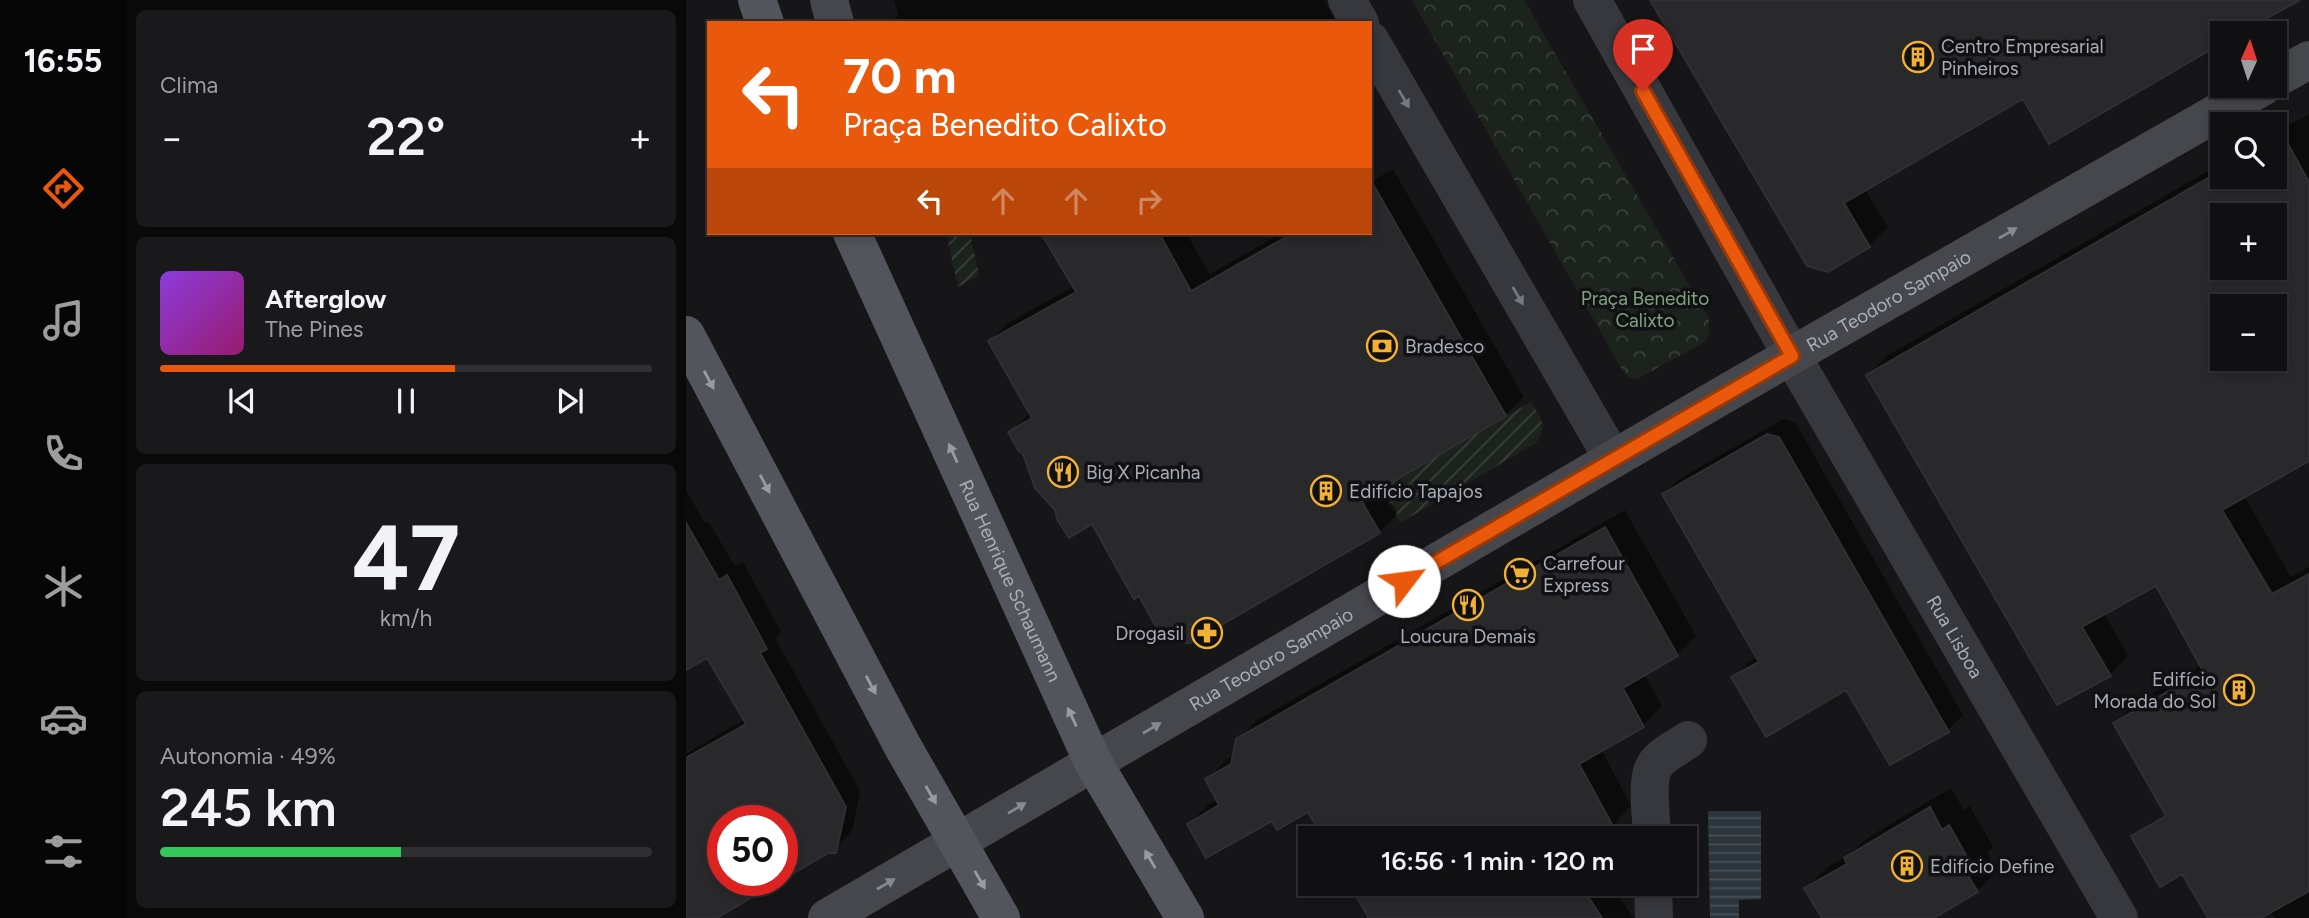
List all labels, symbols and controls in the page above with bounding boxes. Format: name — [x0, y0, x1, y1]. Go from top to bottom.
pin — [1613, 19, 1673, 91]
north arrow — [2210, 21, 2287, 98]
map controls — [2210, 21, 2287, 371]
icon: arrive — [1624, 30, 1662, 68]
place label: Centro Empresarial Pinheiros — [1941, 35, 2104, 80]
building icon: Centro Empresarial Pinheiros — [1901, 40, 1935, 74]
text: 16:55 — [24, 42, 102, 80]
text: 70 m — [843, 46, 956, 105]
icon: left — [728, 49, 819, 140]
text: Clima — [160, 71, 218, 99]
one-way arrow — [1398, 89, 1410, 109]
text: 22° — [367, 106, 445, 168]
text: Praça Benedito Calixto — [843, 106, 1167, 144]
button: search — [2210, 112, 2287, 189]
text: − — [160, 115, 184, 161]
text: + — [628, 115, 652, 161]
icon: directions — [39, 164, 88, 213]
icon: left — [911, 182, 949, 220]
icon: ahead — [984, 182, 1022, 220]
icon: ahead — [1057, 182, 1095, 220]
icon: right — [1130, 182, 1168, 220]
button: + — [2210, 203, 2287, 280]
one-way arrow — [1999, 227, 2018, 239]
street label: Rua Teodoro Sampaio — [1802, 244, 1975, 357]
text: Afterglow — [265, 283, 387, 315]
one-way arrow — [1512, 286, 1525, 305]
park label: Praça Benedito Calixto — [1581, 287, 1709, 332]
button: − — [2210, 294, 2287, 371]
icon: music — [39, 296, 88, 345]
text: The Pines — [265, 315, 364, 343]
bank icon: Bradesco — [1365, 329, 1399, 363]
place label: Bradesco — [1405, 335, 1484, 358]
one-way arrow — [703, 370, 715, 390]
icon: previous — [223, 382, 261, 420]
icon: pause — [387, 382, 425, 420]
icon: next — [551, 382, 589, 420]
icon: phone — [39, 429, 88, 478]
one-way arrow — [947, 443, 958, 464]
restaurant icon: Big X Picanha — [1046, 455, 1080, 489]
place label: Big X Picanha — [1086, 461, 1201, 484]
one-way arrow — [759, 474, 770, 494]
building icon: Edifício Tapajos — [1309, 474, 1343, 508]
street label: Rua Henrique Schaumann — [954, 476, 1066, 685]
place label: Edifício Tapajos — [1349, 480, 1483, 503]
text: 47 — [352, 504, 460, 613]
position arrow — [1367, 544, 1441, 618]
place label: Carrefour Express — [1543, 552, 1625, 597]
supermarket icon: Carrefour Express — [1503, 557, 1537, 591]
icon: climate — [39, 562, 88, 611]
restaurant icon: Loucura Demais — [1451, 588, 1485, 622]
street label: Rua Lisboa — [1922, 591, 1988, 682]
street label: Rua Teodoro Sampaio — [1185, 602, 1357, 716]
text: km/h — [380, 604, 432, 632]
pharmacy icon: Drogasil — [1190, 616, 1224, 650]
place label: Drogasil — [1115, 622, 1184, 645]
place label: Loucura Demais — [1400, 625, 1536, 648]
place label: Edifício Morada do Sol — [2094, 668, 2216, 713]
building icon: Edifício Morada do Sol — [2222, 673, 2256, 707]
one-way arrow — [865, 675, 877, 695]
icon: car — [39, 694, 88, 743]
one-way arrow — [1066, 707, 1078, 727]
one-way arrow — [1142, 722, 1161, 734]
text: Autonomia · 49% — [160, 742, 336, 770]
text: 245 km — [160, 777, 337, 839]
one-way arrow — [925, 785, 937, 804]
one-way arrow — [1007, 802, 1026, 814]
speed limit sign: 50 — [707, 805, 798, 896]
icon: filters — [39, 827, 88, 876]
text: 16:56 · 1 min · 120 m — [1381, 845, 1614, 877]
building icon: Edifício Define — [1890, 849, 1924, 883]
one-way arrow — [1144, 850, 1156, 869]
place label: Edifício Define — [1930, 855, 2054, 878]
one-way arrow — [974, 871, 986, 890]
one-way arrow — [876, 878, 895, 890]

